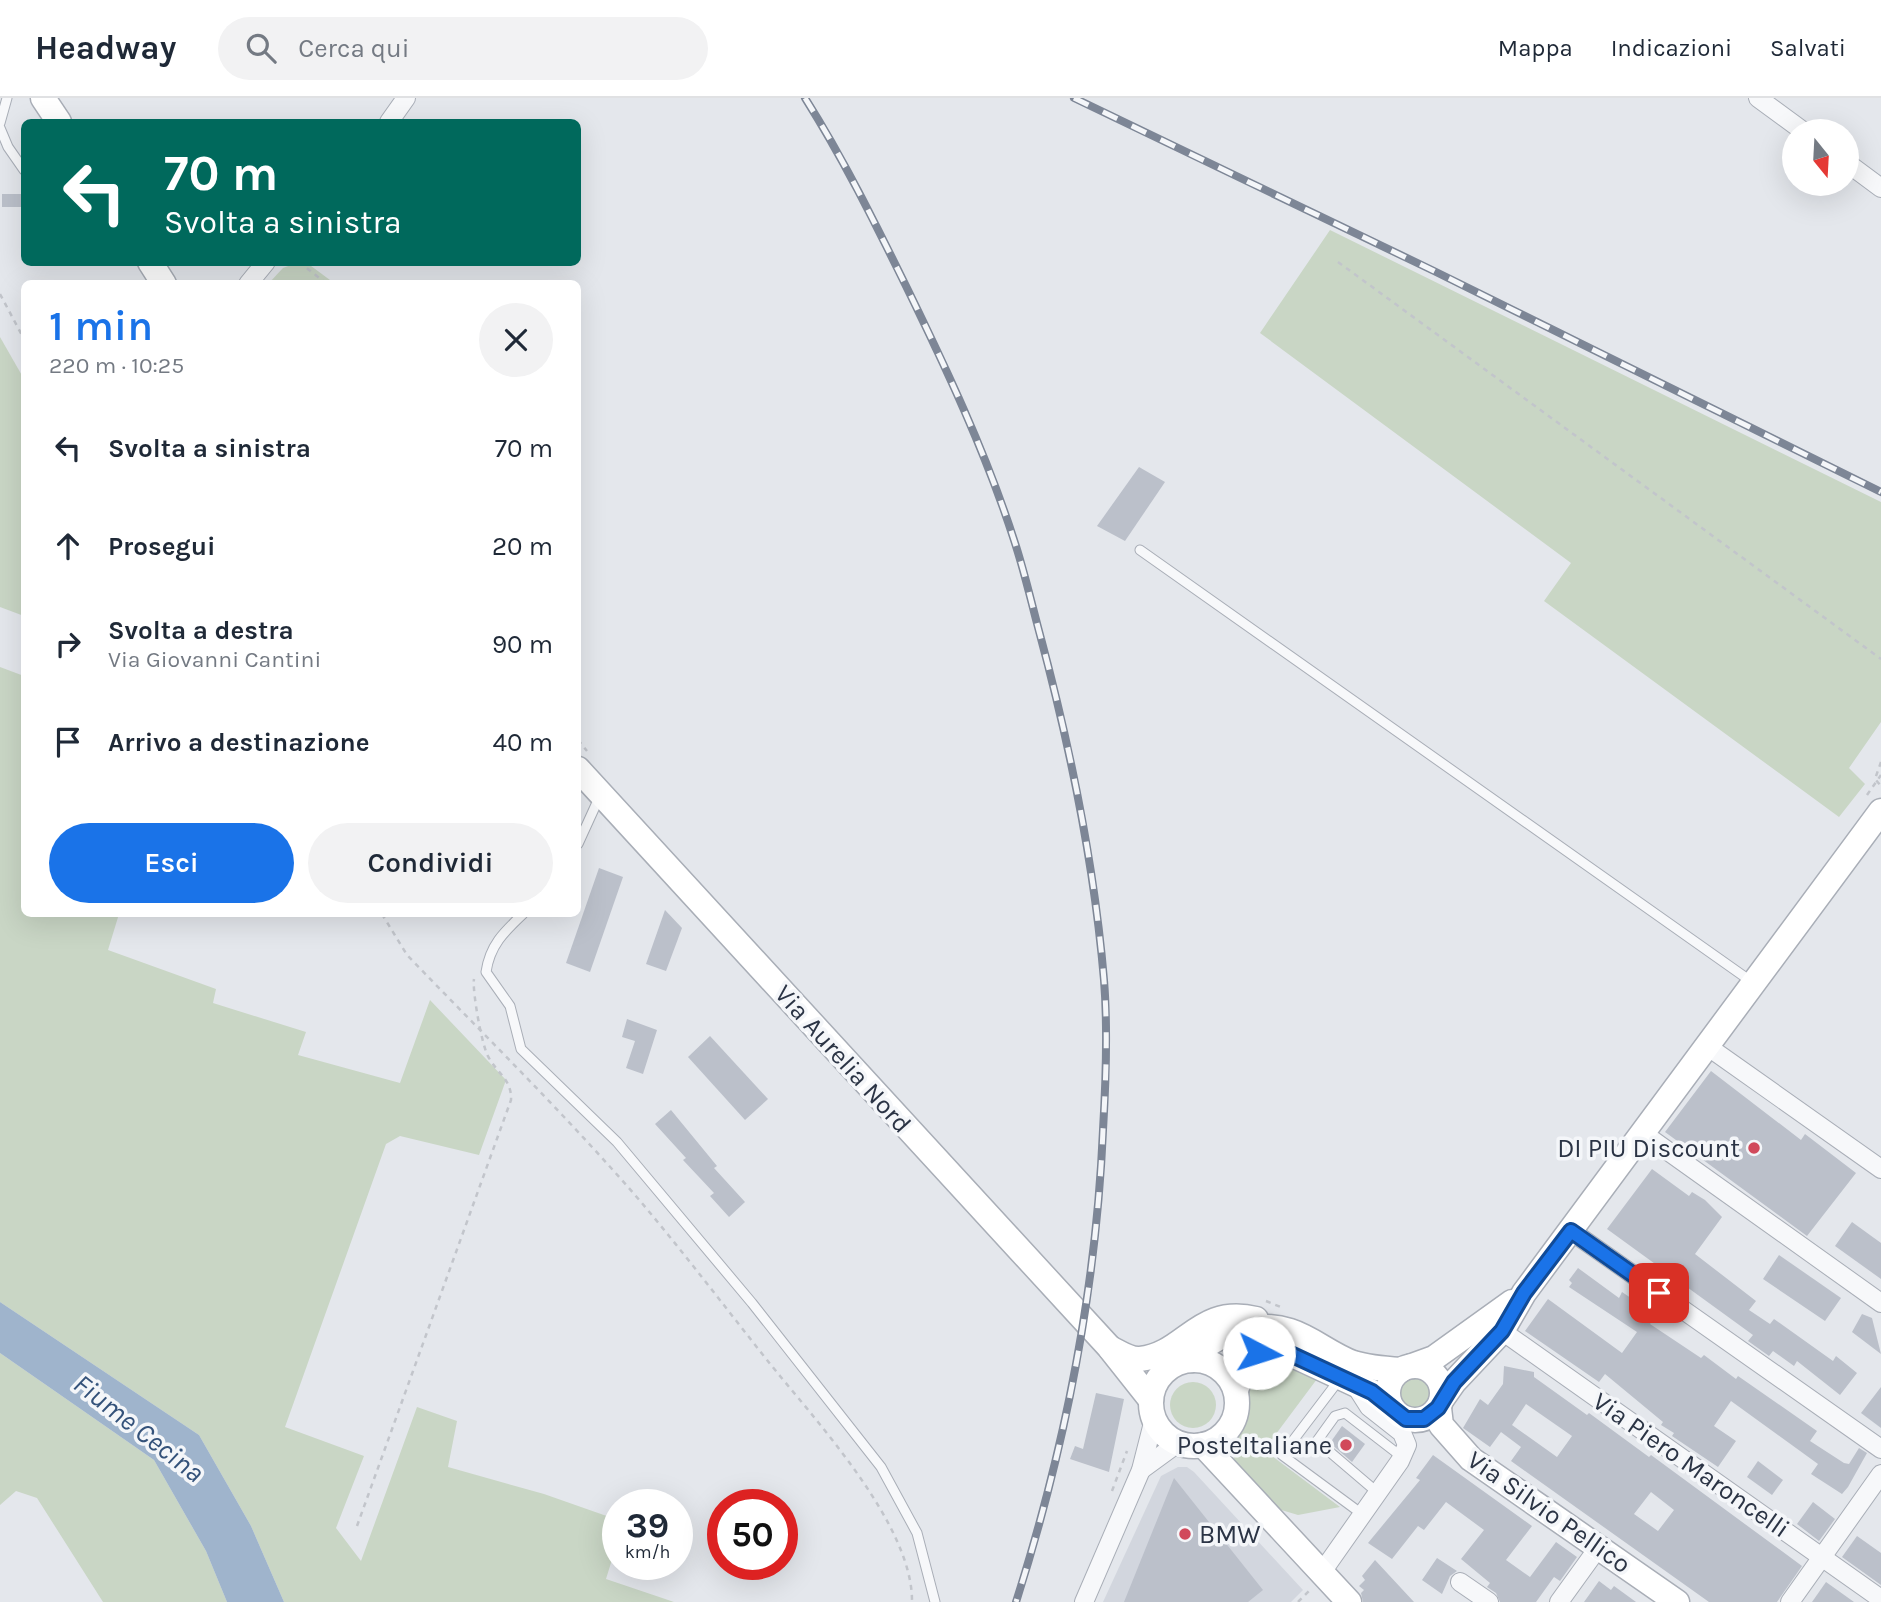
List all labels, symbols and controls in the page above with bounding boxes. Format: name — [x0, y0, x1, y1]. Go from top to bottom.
search box — [218, 17, 708, 80]
text: Headway — [35, 29, 176, 67]
icon: search — [242, 29, 280, 67]
text: Cerca qui — [298, 33, 410, 64]
text: Mappa — [1498, 34, 1573, 62]
text: Indicazioni — [1611, 34, 1732, 62]
text: Salvati — [1770, 34, 1846, 62]
north arrow — [1782, 119, 1858, 196]
map controls — [1782, 119, 1859, 196]
text: 70 m — [164, 145, 278, 202]
icon: left — [49, 147, 140, 238]
text: Svolta a sinistra — [164, 204, 402, 241]
text: 1 min — [49, 301, 153, 351]
button: close — [479, 303, 553, 377]
text: 220 m · 10:25 — [49, 352, 184, 379]
icon: left — [49, 429, 87, 467]
text: Svolta a sinistra — [108, 433, 311, 464]
text: 70 m — [495, 433, 553, 464]
icon: ahead — [49, 527, 87, 565]
text: Prosegui — [108, 531, 215, 562]
text: 20 m — [492, 531, 553, 562]
text: Svolta a destra — [108, 615, 294, 646]
icon: right — [49, 625, 87, 663]
text: 90 m — [492, 629, 553, 660]
text: Via Giovanni Cantini — [108, 646, 321, 673]
icon: arrive — [49, 723, 87, 761]
text: Arrivo a destinazione — [108, 727, 370, 758]
text: 40 m — [493, 727, 553, 758]
button: Esci — [49, 823, 294, 903]
button: Condividi — [308, 823, 553, 903]
street label: Via Aurelia Nord — [768, 979, 918, 1139]
place label: DI PIU Discount — [1557, 1133, 1740, 1164]
marker: DI PIU Discount — [1746, 1140, 1762, 1156]
pin — [1629, 1263, 1689, 1323]
icon: arrive — [1640, 1274, 1678, 1312]
position arrow — [1222, 1316, 1296, 1390]
water label: Fiume Cecina — [67, 1367, 211, 1489]
street label: Via Piero Maroncelli — [1587, 1386, 1795, 1544]
place label: PosteItaliane — [1177, 1430, 1332, 1461]
marker: PosteItaliane — [1338, 1437, 1354, 1453]
street label: Via Silvio Pellico — [1461, 1444, 1637, 1580]
speed limit sign: 50 — [707, 1489, 798, 1580]
text: 39 — [626, 1505, 669, 1546]
place label: BMW — [1199, 1519, 1260, 1550]
marker: BMW — [1177, 1526, 1193, 1542]
text: km/h — [625, 1541, 670, 1563]

